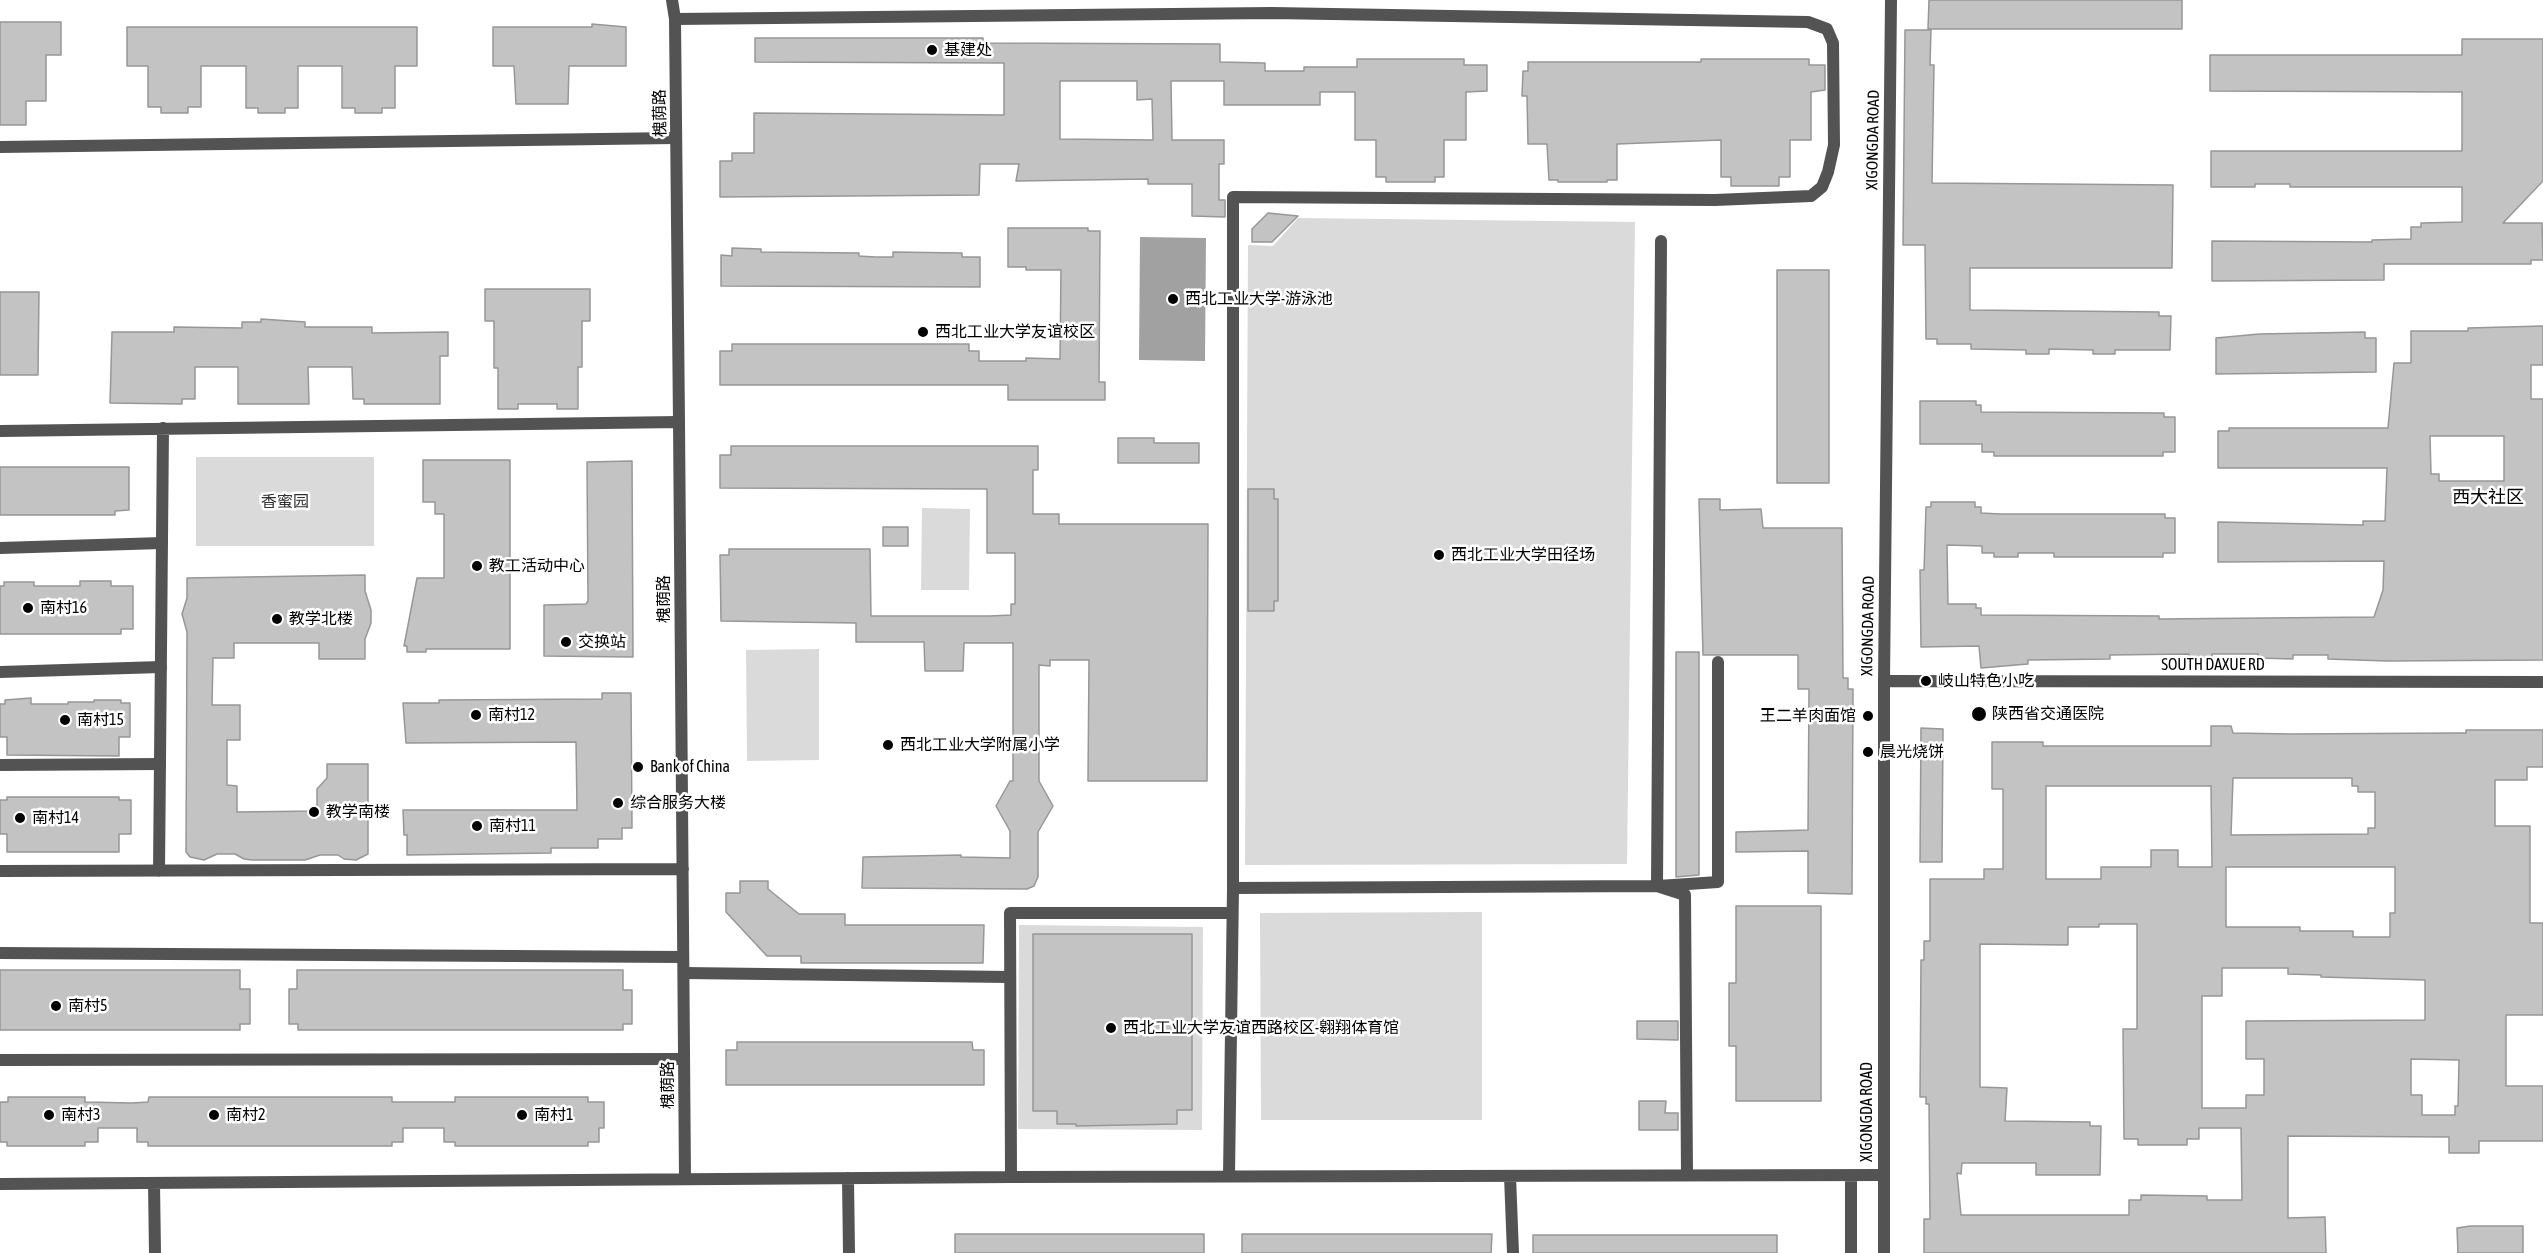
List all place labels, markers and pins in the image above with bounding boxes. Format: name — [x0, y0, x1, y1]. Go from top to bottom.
place label: 基建处 — [944, 40, 992, 60]
marker: 基建处 — [925, 43, 939, 57]
place label: 西北工业大学-游泳池 — [1185, 289, 1333, 309]
marker: 西北工业大学-游泳池 — [1166, 292, 1180, 306]
place label: 西北工业大学友谊校区 — [935, 322, 1095, 342]
marker: 西北工业大学友谊校区 — [916, 325, 930, 339]
place label: 西北工业大学田径场 — [1451, 545, 1595, 565]
marker: 西北工业大学田径场 — [1432, 548, 1446, 562]
place label: 教工活动中心 — [489, 556, 585, 576]
marker: 教工活动中心 — [470, 559, 484, 573]
place label: 南村16 — [40, 598, 87, 618]
marker: 南村16 — [21, 601, 35, 615]
place label: 教学北楼 — [289, 609, 353, 629]
marker: 教学北楼 — [270, 612, 284, 626]
place label: 交换站 — [578, 632, 626, 652]
marker: 交换站 — [559, 635, 573, 649]
place label: 岐山特色小吃 — [1938, 671, 2034, 691]
marker: 岐山特色小吃 — [1919, 674, 1933, 688]
place label: 陕西省交通医院 — [1992, 704, 2104, 724]
place label: 南村12 — [488, 705, 535, 725]
marker: 陕西省交通医院 — [1970, 705, 1988, 723]
place label: 王二羊肉面馆 — [1760, 706, 1856, 726]
marker: 南村12 — [469, 708, 483, 722]
marker: 王二羊肉面馆 — [1861, 709, 1875, 723]
place label: 南村15 — [77, 710, 124, 730]
marker: 南村15 — [58, 713, 72, 727]
place label: 西北工业大学附属小学 — [900, 735, 1060, 755]
marker: 西北工业大学附属小学 — [881, 738, 895, 752]
place label: 晨光烧饼 — [1880, 742, 1944, 762]
marker: 晨光烧饼 — [1861, 745, 1875, 759]
place label: Bank of China — [650, 757, 730, 777]
marker: Bank of China — [631, 760, 645, 774]
place label: 综合服务大楼 — [630, 793, 726, 813]
marker: 综合服务大楼 — [611, 796, 625, 810]
place label: 教学南楼 — [326, 802, 390, 822]
marker: 教学南楼 — [307, 805, 321, 819]
place label: 南村14 — [32, 808, 79, 828]
marker: 南村14 — [13, 811, 27, 825]
place label: 南村11 — [489, 816, 536, 836]
marker: 南村11 — [470, 819, 484, 833]
place label: 南村5 — [68, 996, 108, 1016]
marker: 南村5 — [49, 999, 63, 1013]
place label: 西北工业大学友谊西路校区-翱翔体育馆 — [1123, 1018, 1399, 1038]
marker: 西北工业大学友谊西路校区-翱翔体育馆 — [1104, 1021, 1118, 1035]
place label: 南村3 — [61, 1105, 101, 1125]
place label: 南村2 — [226, 1105, 266, 1125]
place label: 南村1 — [534, 1105, 574, 1125]
marker: 南村3 — [42, 1108, 56, 1122]
marker: 南村2 — [207, 1108, 221, 1122]
marker: 南村1 — [515, 1108, 529, 1122]

